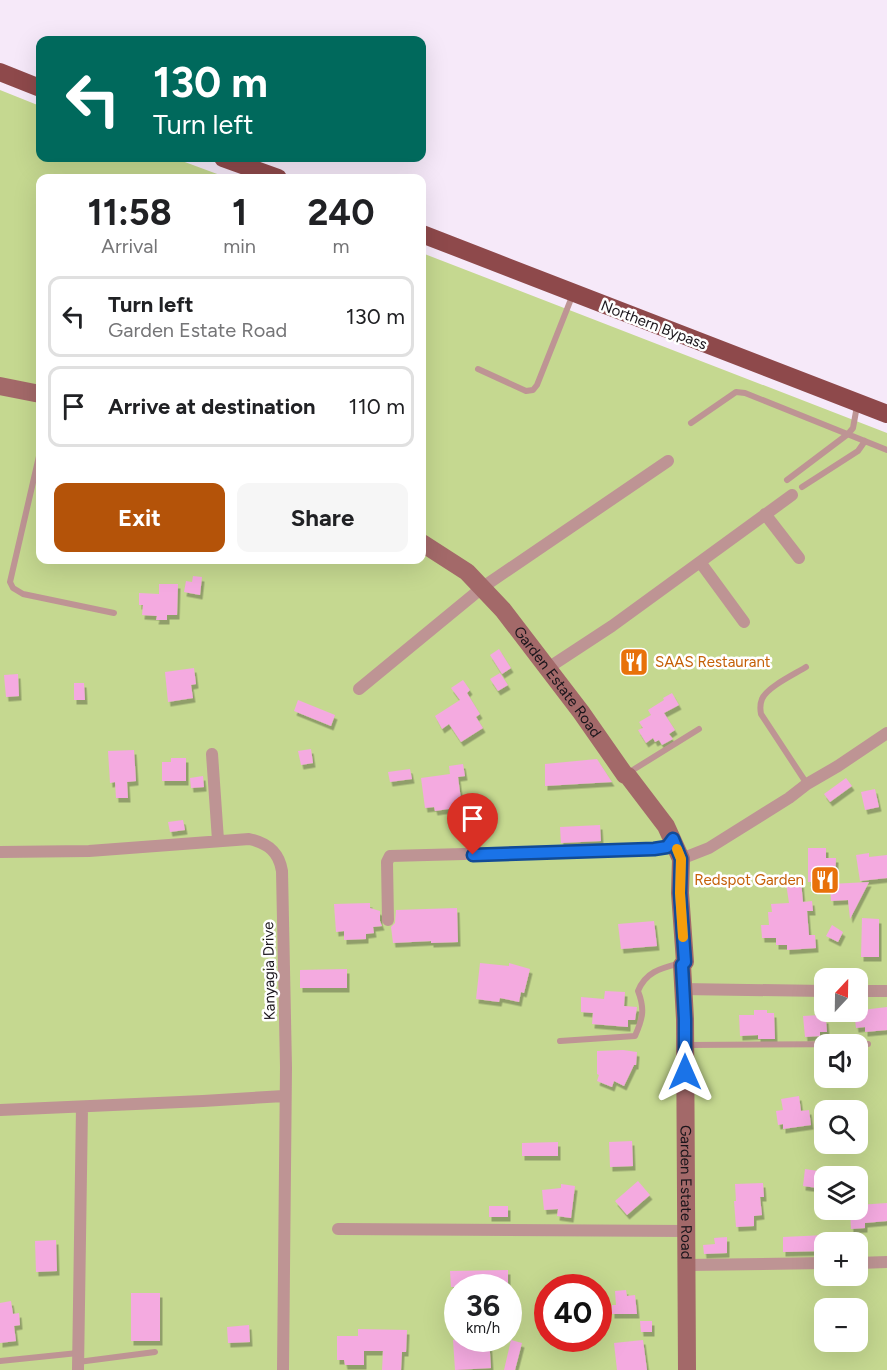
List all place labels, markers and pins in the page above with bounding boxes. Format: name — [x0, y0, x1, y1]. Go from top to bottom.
restaurant icon: SAAS Restaurant — [618, 646, 650, 678]
place label: SAAS Restaurant — [655, 653, 771, 671]
pin — [447, 793, 498, 855]
restaurant icon: Redspot Garden — [809, 864, 841, 896]
place label: Redspot Garden — [694, 871, 804, 889]

